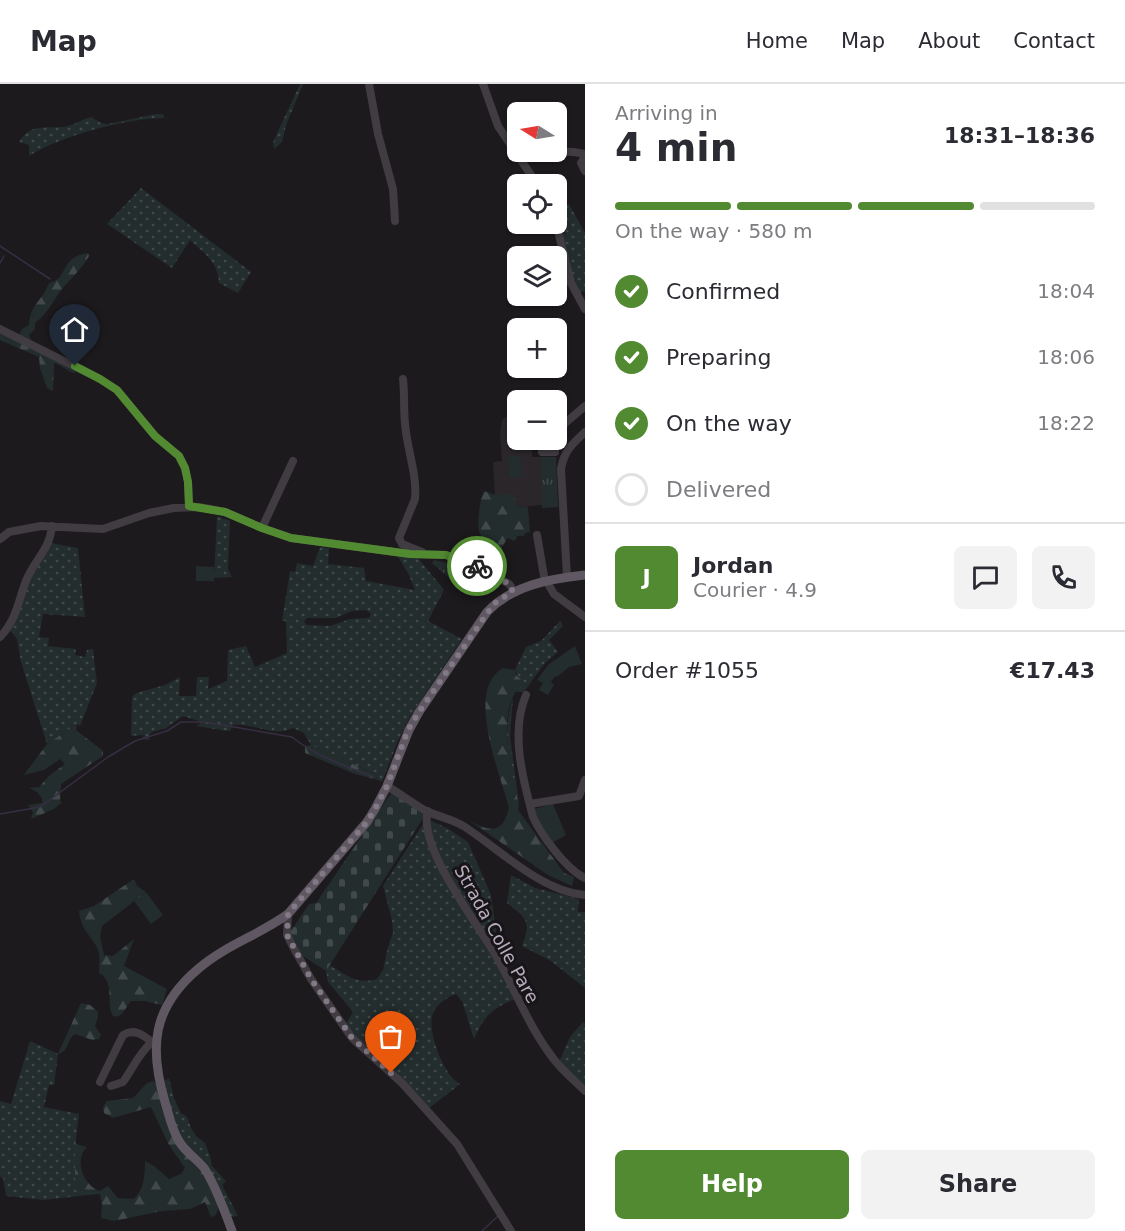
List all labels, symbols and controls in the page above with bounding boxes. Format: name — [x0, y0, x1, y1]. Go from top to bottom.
text: Map — [30, 25, 97, 58]
text: Home — [746, 29, 808, 53]
text: Map — [841, 29, 885, 53]
text: About — [918, 29, 980, 53]
text: Contact — [1013, 29, 1095, 53]
text: Arriving in — [615, 101, 718, 125]
north arrow — [507, 102, 567, 162]
map controls — [507, 102, 567, 450]
text: 18:31–18:36 — [944, 123, 1095, 148]
text: 4 min — [615, 125, 737, 170]
button: locate — [507, 174, 567, 234]
text: On the way · 580 m — [615, 219, 813, 243]
button: layers — [507, 246, 567, 306]
icon: check — [615, 275, 648, 308]
text: Confirmed — [666, 279, 780, 304]
text: 18:04 — [1037, 279, 1095, 303]
pin — [49, 304, 100, 366]
icon: home — [58, 313, 91, 346]
button: + — [507, 318, 567, 378]
icon: check — [615, 341, 648, 374]
text: Preparing — [666, 345, 772, 370]
text: 18:06 — [1037, 345, 1095, 369]
button: − — [507, 390, 567, 450]
icon: check — [615, 407, 648, 440]
text: On the way — [666, 411, 792, 436]
text: 18:22 — [1037, 411, 1095, 435]
text: Delivered — [666, 477, 771, 502]
courier — [447, 536, 507, 596]
button: chat — [954, 546, 1017, 609]
button: phone — [1032, 546, 1095, 609]
icon: bike — [461, 550, 494, 583]
text: Jordan — [693, 553, 773, 578]
text: J — [642, 565, 651, 590]
text: Courier · 4.9 — [693, 578, 817, 602]
text: Order #1055 — [615, 658, 759, 683]
text: €17.43 — [1010, 658, 1095, 683]
street label: Strada Colle Pare — [450, 861, 544, 1007]
pin — [365, 1011, 416, 1073]
icon: bag — [374, 1020, 407, 1053]
button: Help — [615, 1150, 849, 1219]
button: Share — [861, 1150, 1095, 1219]

